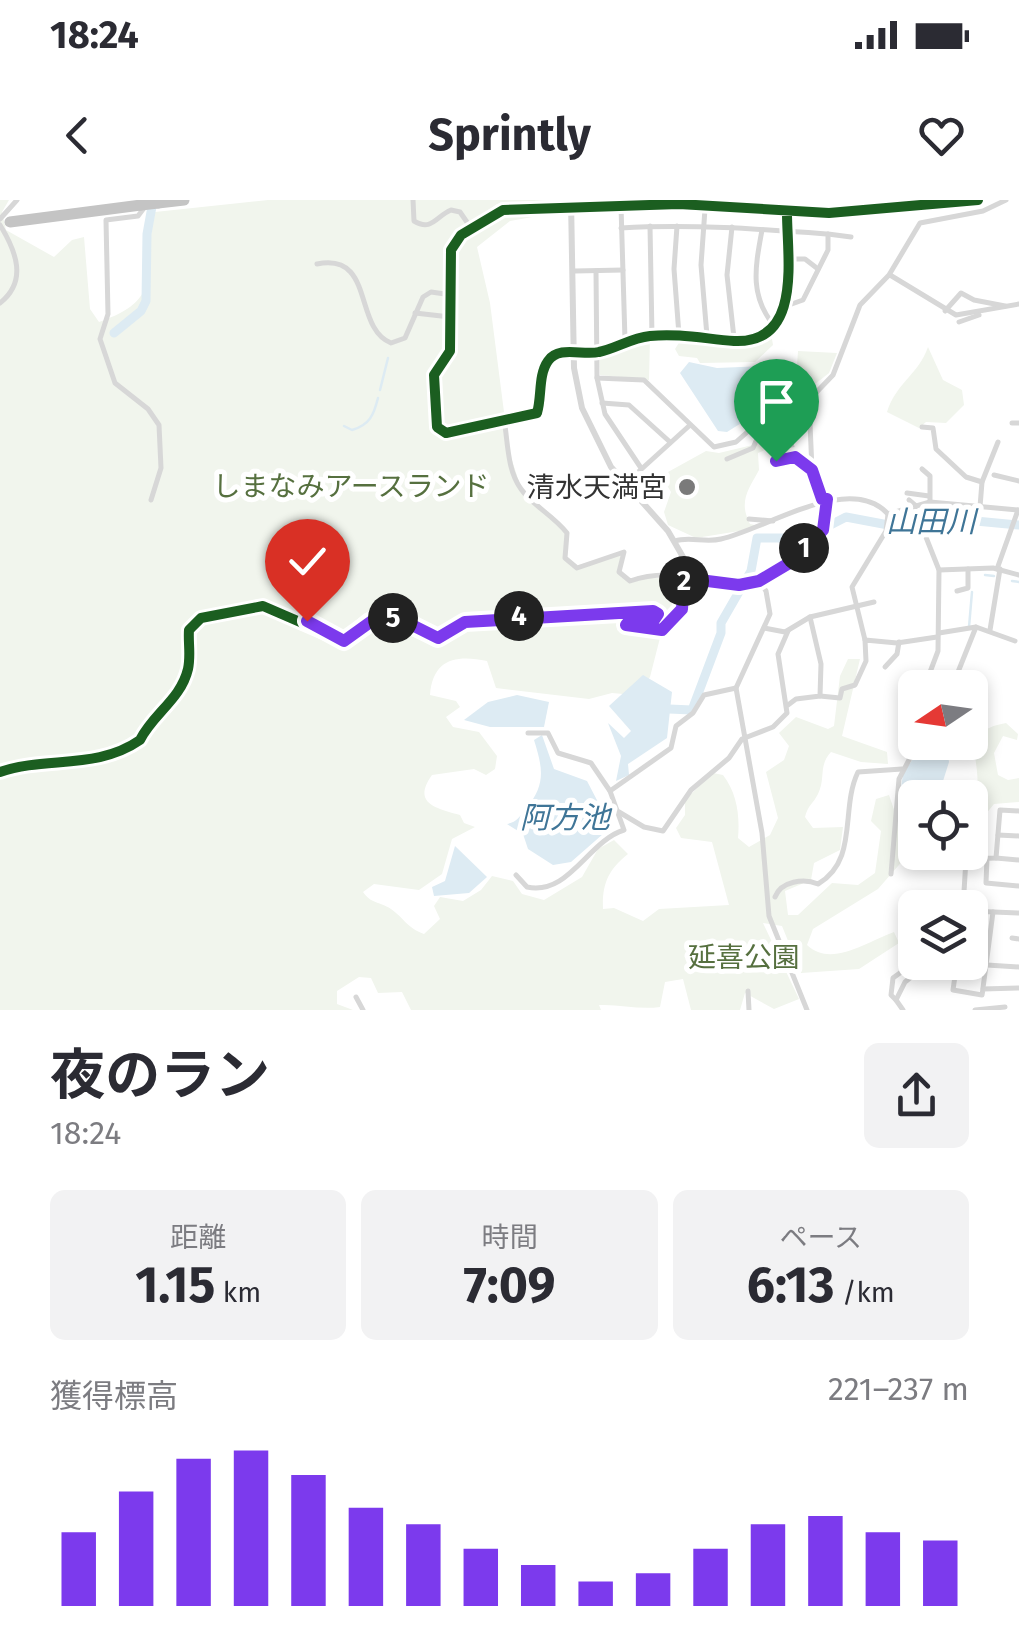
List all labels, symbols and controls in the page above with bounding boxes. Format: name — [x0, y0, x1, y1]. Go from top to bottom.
text: 18:24 — [50, 12, 139, 58]
icon: back — [50, 108, 105, 163]
text: Sprintly — [428, 108, 591, 162]
icon: heart — [914, 108, 969, 163]
pin — [734, 359, 819, 462]
icon: arrive — [749, 374, 804, 429]
park label: しまなみアースランド — [213, 470, 489, 503]
place label: 清水天満宮 — [527, 471, 667, 504]
marker: 清水天満宮 — [676, 476, 698, 498]
water label: 山田川 — [886, 504, 979, 540]
pin — [265, 519, 350, 622]
pin: 1 — [779, 523, 829, 573]
text: 1 — [798, 531, 811, 564]
icon: check — [280, 534, 335, 589]
pin: 2 — [659, 556, 709, 606]
text: 2 — [677, 564, 691, 597]
pin: 4 — [494, 591, 544, 641]
pin: 5 — [368, 593, 418, 643]
text: 4 — [511, 599, 527, 632]
text: 5 — [385, 601, 401, 634]
north arrow — [898, 670, 988, 760]
map controls — [898, 670, 988, 980]
button: locate — [898, 780, 988, 870]
water label: 阿方池 — [520, 800, 613, 836]
button: layers — [898, 890, 988, 980]
park label: 延喜公園 — [688, 941, 800, 974]
text: 夜のラン — [50, 1043, 270, 1109]
button: share — [864, 1043, 969, 1148]
text: 18:24 — [50, 1114, 121, 1152]
text: 距離 — [170, 1221, 226, 1254]
text: 時間 — [481, 1221, 538, 1254]
text: ペース — [780, 1221, 862, 1254]
text: 1.15 — [135, 1255, 215, 1315]
text: 7:09 — [463, 1255, 556, 1315]
text: 6:13 — [747, 1255, 835, 1315]
text: km — [215, 1276, 261, 1309]
text: /km — [835, 1276, 895, 1309]
text: 221–237 m — [828, 1370, 969, 1408]
text: 獲得標高 — [50, 1377, 178, 1415]

